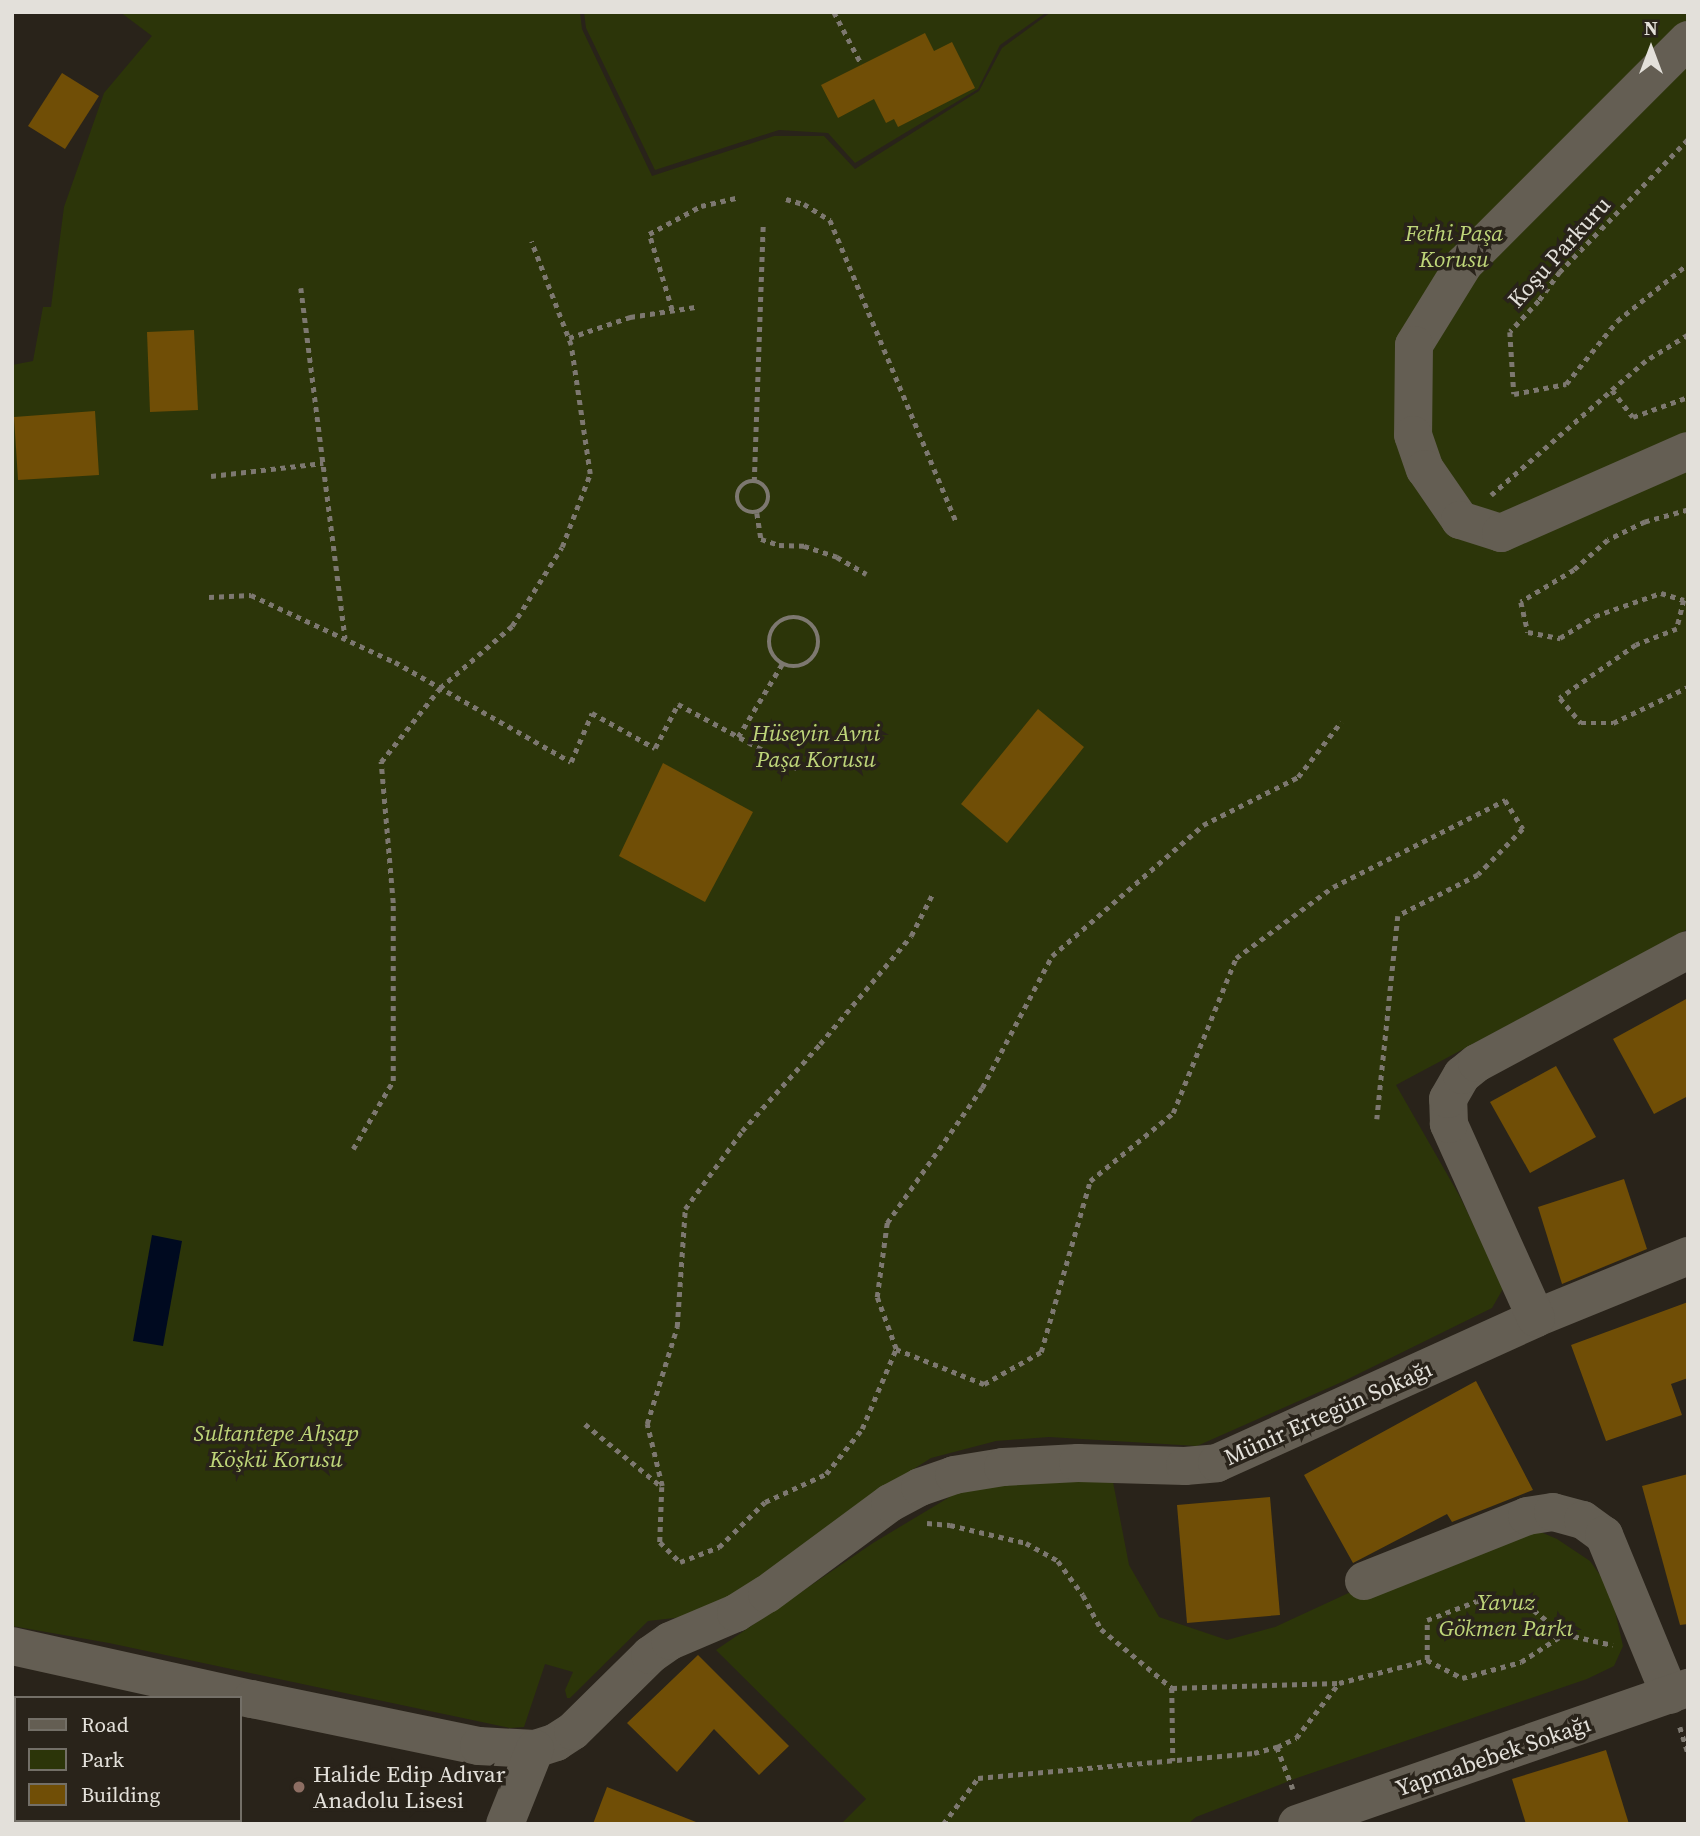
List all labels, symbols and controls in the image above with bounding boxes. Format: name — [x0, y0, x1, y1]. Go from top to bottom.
north arrow — [1616, 14, 1686, 84]
text: N — [1644, 15, 1658, 41]
street label: Koşu Parkuru — [1502, 191, 1616, 313]
park label: Fethi Paşa Korusu — [1405, 219, 1503, 273]
park label: Hüseyin Avni Paşa Korusu — [752, 719, 880, 773]
street label: Münir Ertegün Sokağı — [1220, 1355, 1436, 1471]
park label: Sultantepe Ahşap Köşkü Korusu — [193, 1419, 359, 1473]
park label: Yavuz Gökmen Parkı — [1439, 1588, 1573, 1642]
legend — [14, 1696, 242, 1822]
text: Road — [81, 1710, 129, 1739]
street label: Yapmabebek Sokağı — [1392, 1710, 1594, 1802]
text: Park — [81, 1745, 124, 1774]
place label: Halide Edip Adıvar Anadolu Lisesi — [313, 1760, 505, 1814]
marker: Halide Edip Adıvar Anadolu Lisesi — [291, 1779, 307, 1795]
text: Building — [81, 1780, 160, 1809]

